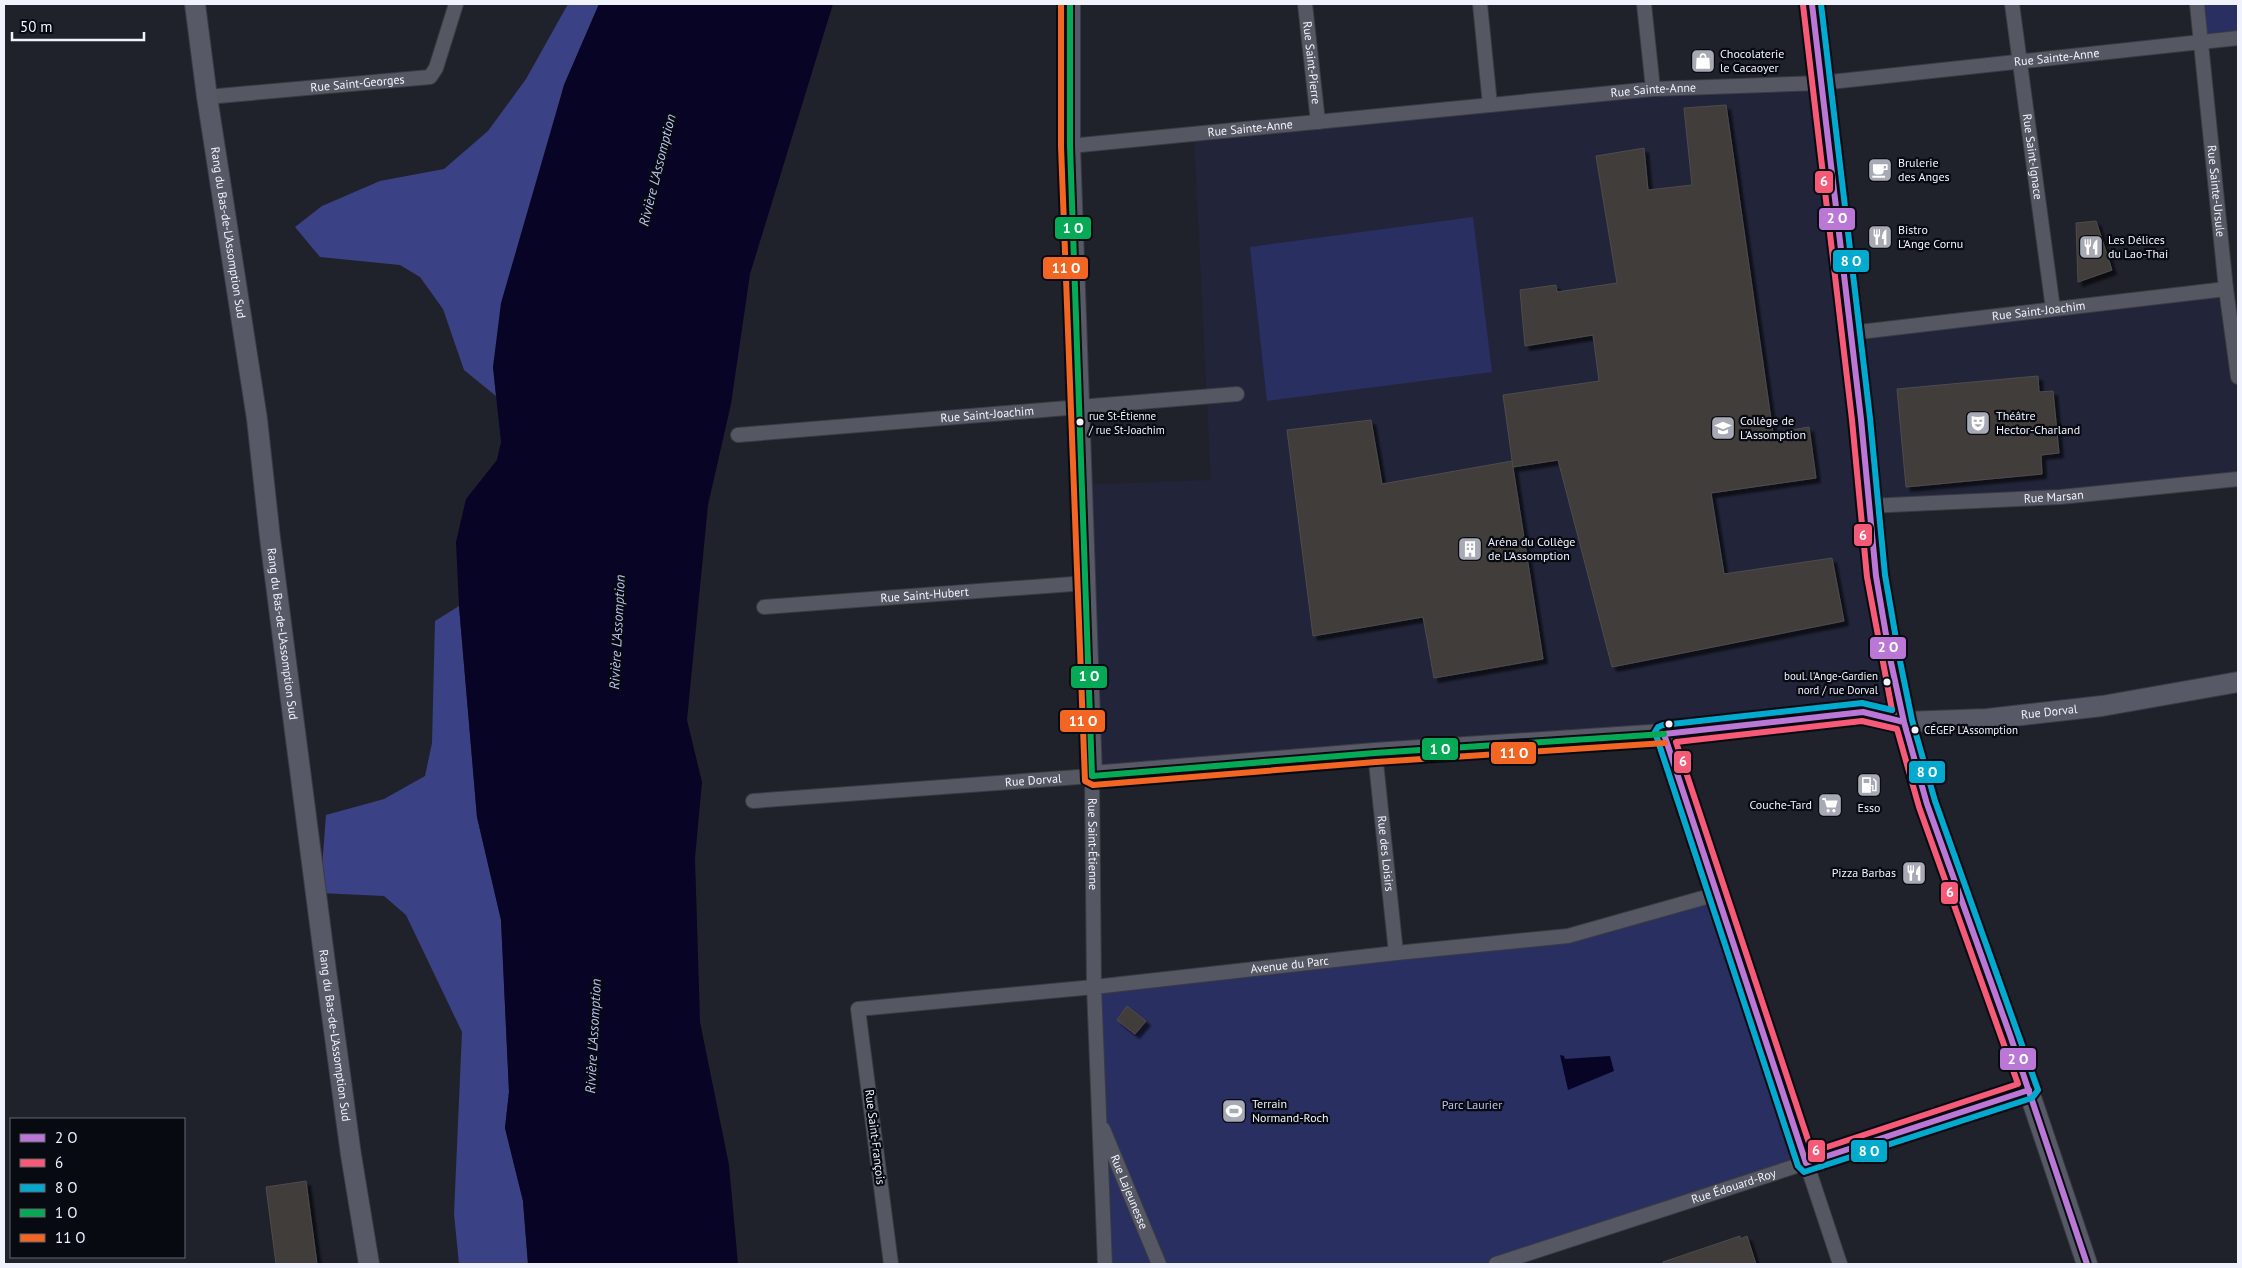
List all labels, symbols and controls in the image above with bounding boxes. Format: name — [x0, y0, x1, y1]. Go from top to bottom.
scale bar — [12, 10, 145, 42]
text: 50 m — [20, 17, 53, 36]
street label: Rue Saint-Pierre — [1300, 20, 1324, 105]
street label: Rue Sainte-Anne — [2013, 45, 2100, 69]
place label: Chocolaterie le Cacaoyer — [1720, 46, 1784, 75]
shop icon: Chocolaterie le Cacaoyer — [1690, 48, 1716, 74]
street label: Rue Saint-Georges — [310, 71, 405, 95]
street label: Rue Sainte-Anne — [1610, 79, 1696, 100]
water label: Rivière L'Assomption — [634, 112, 680, 228]
street label: Rue Saint-Ignace — [2020, 113, 2046, 201]
street label: Rue Sainte-Anne — [1207, 116, 1293, 140]
street label: Rue Sainte-Ursule — [2204, 144, 2229, 238]
street label: Rang du Bas-de-L'Assomption Sud — [208, 146, 249, 319]
place label: Brulerie des Anges — [1898, 155, 1950, 184]
cafe icon: Brulerie des Anges — [1867, 157, 1893, 183]
line badge: 6 — [1814, 170, 1834, 194]
text: 6 — [1820, 172, 1828, 190]
line badge: 2 O — [1818, 207, 1856, 231]
text: 2 O — [1827, 209, 1847, 227]
line badge: 1 O — [1054, 216, 1092, 240]
text: 1 O — [1063, 219, 1083, 237]
place label: Bistro L'Ange Cornu — [1898, 222, 1963, 251]
restaurant icon: Bistro L'Ange Cornu — [1867, 224, 1893, 250]
place label: Les Délices du Lao-Thai — [2108, 232, 2168, 261]
restaurant icon: Les Délices du Lao-Thai — [2078, 234, 2104, 260]
line badge: 8 O — [1832, 249, 1870, 273]
text: 8 O — [1841, 252, 1861, 270]
line badge: 11 O — [1042, 256, 1089, 280]
text: 11 O — [1052, 259, 1080, 277]
street label: Rue Saint-Joachim — [1991, 298, 2086, 323]
street label: Rue Saint-Joachim — [940, 403, 1034, 425]
place label: Théâtre Hector-Charland — [1996, 408, 2080, 437]
place label: rue St-Étienne / rue St-Joachim — [1088, 409, 1165, 437]
theatre icon: Théâtre Hector-Charland — [1965, 410, 1991, 436]
place label: Collège de L'Assomption — [1740, 413, 1806, 442]
school or university icon: Collège de L'Assomption — [1710, 415, 1736, 441]
marker: rue St-Étienne / rue St-Joachim — [1075, 417, 1085, 427]
street label: Rue Marsan — [2023, 487, 2084, 506]
line badge: 6 — [1853, 523, 1873, 547]
text: 6 — [1859, 526, 1867, 544]
place label: Aréna du Collège de L'Assomption — [1488, 534, 1575, 563]
building icon: Aréna du Collège de L'Assomption — [1457, 536, 1483, 562]
street label: Rang du Bas-de-L'Assomption Sud — [264, 547, 301, 721]
water label: Rivière L'Assomption — [605, 574, 629, 690]
street label: Rue Saint-Hubert — [880, 584, 969, 605]
line badge: 2 O — [1869, 636, 1907, 660]
text: 2 O — [1878, 638, 1898, 656]
line badge: 1 O — [1070, 665, 1108, 689]
text: 1 O — [1079, 667, 1099, 685]
place label: boul. l'Ange-Gardien nord / rue Dorval — [1784, 669, 1879, 697]
marker: boul. l'Ange-Gardien nord / rue Dorval — [1882, 677, 1892, 687]
street label: Rue Dorval — [2020, 701, 2079, 722]
line badge: 11 O — [1059, 709, 1106, 733]
text: 11 O — [1069, 712, 1097, 730]
unlabelled marker — [1664, 719, 1674, 729]
place label: CÉGEP L'Assomption — [1924, 723, 2018, 737]
marker: CÉGEP L'Assomption — [1910, 725, 1920, 735]
line badge: 1 O — [1421, 737, 1459, 761]
text: 1 O — [1430, 740, 1450, 758]
line badge: 11 O — [1490, 741, 1537, 765]
text: 11 O — [1500, 744, 1528, 762]
line badge: 6 — [1673, 750, 1692, 774]
text: 6 — [1679, 752, 1687, 770]
line badge: 8 O — [1908, 760, 1946, 784]
text: 8 O — [1917, 763, 1937, 781]
street label: Rue Dorval — [1004, 770, 1062, 789]
fuel station icon: Esso — [1856, 772, 1882, 798]
supermarket icon: Couche-Tard — [1817, 792, 1843, 818]
place label: Couche-Tard — [1749, 797, 1812, 812]
street label: Rue Saint-Étienne — [1085, 798, 1101, 890]
place label: Esso — [1858, 800, 1880, 815]
street label: Rue des Loisirs — [1375, 815, 1397, 892]
restaurant icon: Pizza Barbas — [1901, 860, 1927, 886]
place label: Pizza Barbas — [1832, 865, 1896, 880]
line badge: 6 — [1940, 881, 1959, 905]
text: 6 — [1946, 883, 1954, 901]
street label: Rang du Bas-de-L'Assomption Sud — [316, 949, 354, 1122]
street label: Avenue du Parc — [1250, 953, 1330, 976]
water label: Rivière L'Assomption — [581, 978, 605, 1094]
line badge: 2 O — [1999, 1047, 2037, 1071]
text: 2 O — [2008, 1050, 2028, 1068]
street label: Rue Saint-François — [862, 1089, 889, 1185]
place label: Terrain Normand-Roch — [1252, 1096, 1329, 1125]
park label: Parc Laurier — [1442, 1097, 1502, 1112]
sports icon: Terrain Normand-Roch — [1221, 1098, 1247, 1124]
legend — [10, 1118, 185, 1258]
text: 2 O — [55, 1128, 77, 1147]
line badge: 6 — [1807, 1139, 1826, 1163]
line badge: 8 O — [1850, 1139, 1888, 1163]
text: 6 — [1812, 1141, 1820, 1159]
text: 8 O — [1859, 1142, 1879, 1160]
street label: Rue Lajeunesse — [1107, 1152, 1152, 1231]
text: 6 — [55, 1153, 63, 1172]
street label: Rue Édouard-Roy — [1689, 1165, 1778, 1207]
text: 8 O — [55, 1178, 77, 1197]
text: 1 O — [55, 1203, 77, 1222]
text: 11 O — [55, 1228, 86, 1247]

